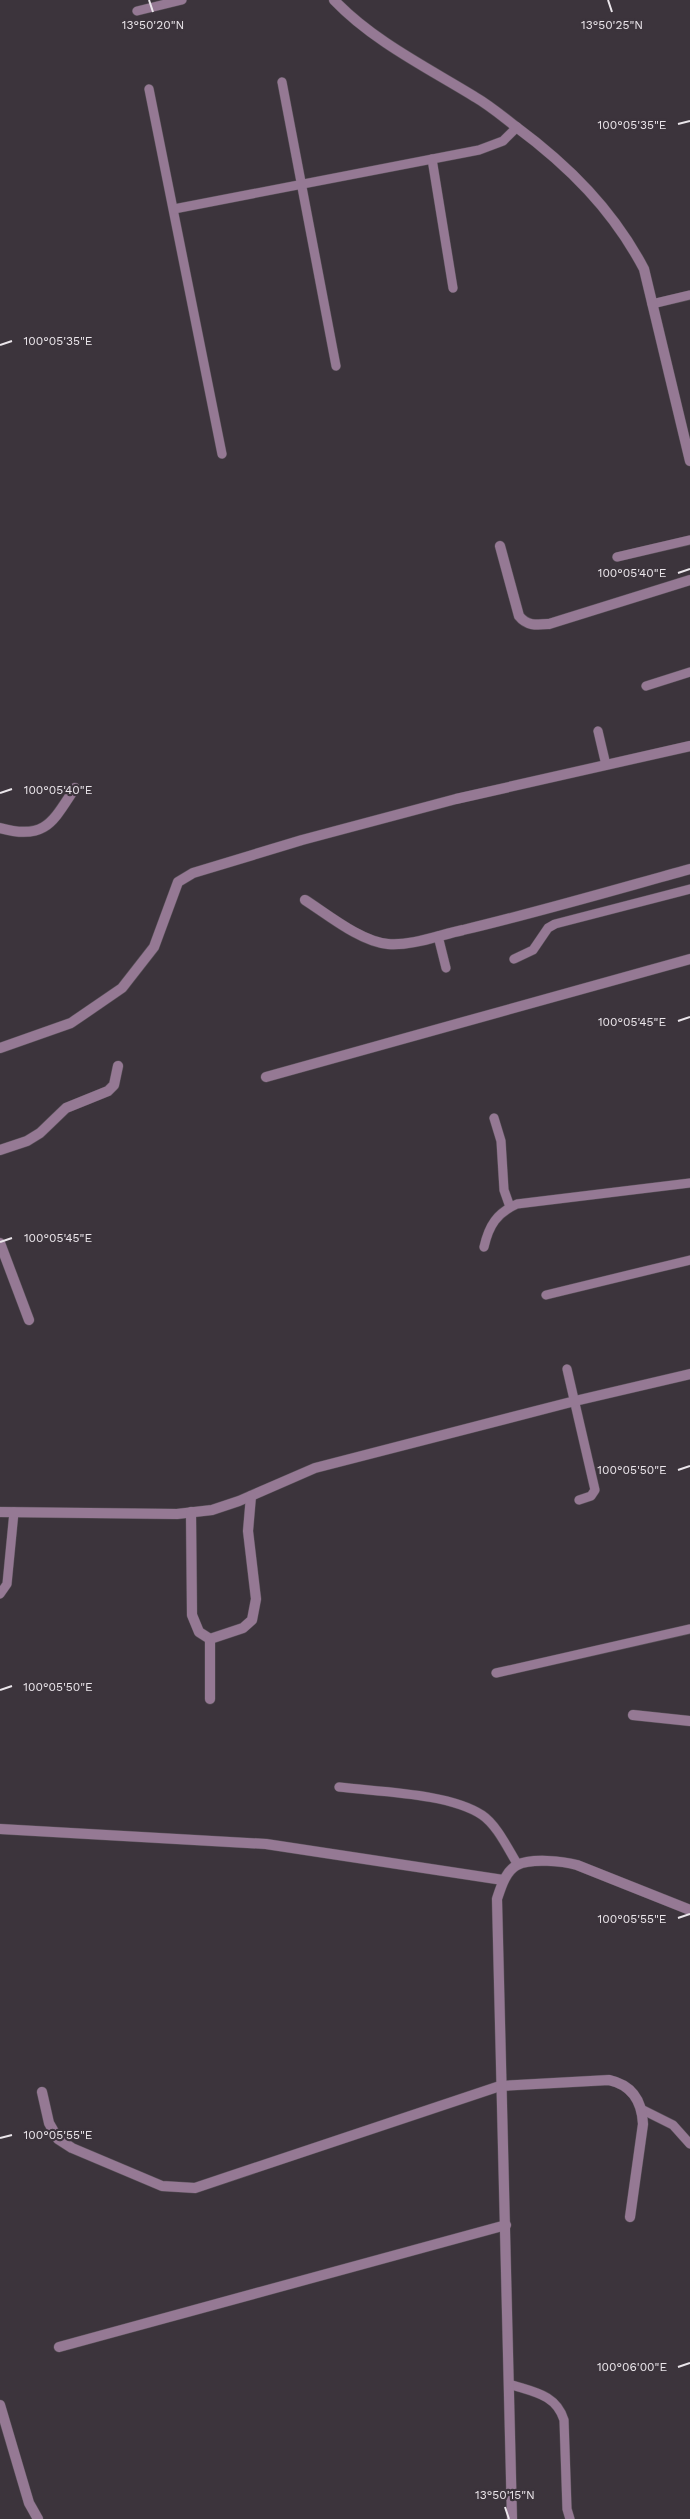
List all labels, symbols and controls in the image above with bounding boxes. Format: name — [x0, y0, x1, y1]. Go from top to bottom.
text: 13°50'20"N — [122, 18, 184, 32]
text: 13°50'25"N — [581, 18, 643, 32]
text: 100°05'35"E — [598, 118, 667, 132]
text: 100°05'35"E — [24, 334, 93, 348]
text: 100°05'40"E — [598, 566, 667, 580]
text: 100°05'40"E — [24, 783, 93, 797]
text: 100°05'45"E — [598, 1015, 666, 1029]
text: 100°05'45"E — [24, 1231, 92, 1245]
text: 100°05'50"E — [597, 1463, 667, 1477]
text: 100°05'50"E — [23, 1680, 93, 1694]
text: 100°05'55"E — [598, 1912, 667, 1926]
text: 100°05'55"E — [24, 2128, 93, 2142]
text: 100°06'00"E — [597, 2360, 667, 2374]
text: 13°50'15"N — [475, 2488, 535, 2502]

